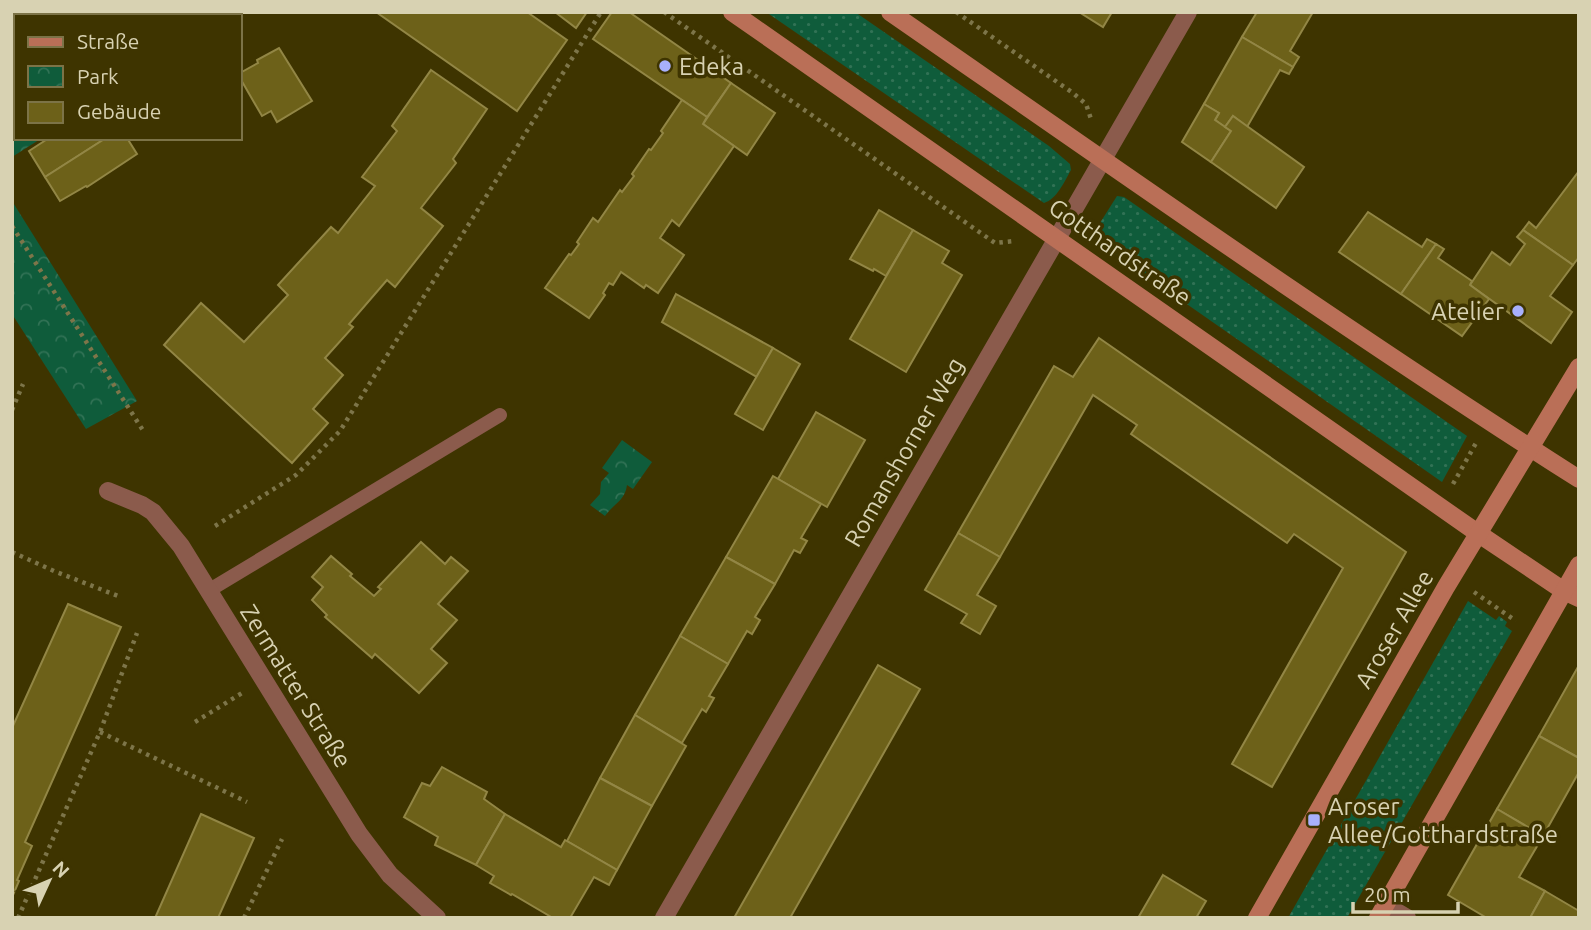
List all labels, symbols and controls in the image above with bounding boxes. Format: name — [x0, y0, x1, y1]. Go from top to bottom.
legend — [14, 14, 242, 140]
text: Straße — [77, 29, 139, 53]
place label: Edeka — [679, 53, 744, 80]
marker: Edeka — [657, 58, 673, 74]
text: Park — [77, 64, 119, 88]
text: Gebäude — [77, 99, 161, 123]
street label: Gotthardstraße — [1044, 193, 1196, 311]
place label: Atelier — [1431, 298, 1504, 325]
marker: Atelier — [1510, 303, 1526, 319]
street label: Romanshorner Weg — [839, 353, 969, 551]
street label: Aroser Allee — [1349, 565, 1439, 693]
street label: Zermatter Straße — [235, 600, 357, 772]
place label: Aroser Allee/Gotthardstraße — [1328, 793, 1558, 848]
marker: Aroser Allee/Gotthardstraße — [1306, 812, 1322, 828]
north arrow — [14, 846, 84, 916]
text: N — [48, 856, 74, 882]
scale bar — [1353, 870, 1458, 914]
text: 20 m — [1364, 882, 1411, 906]

